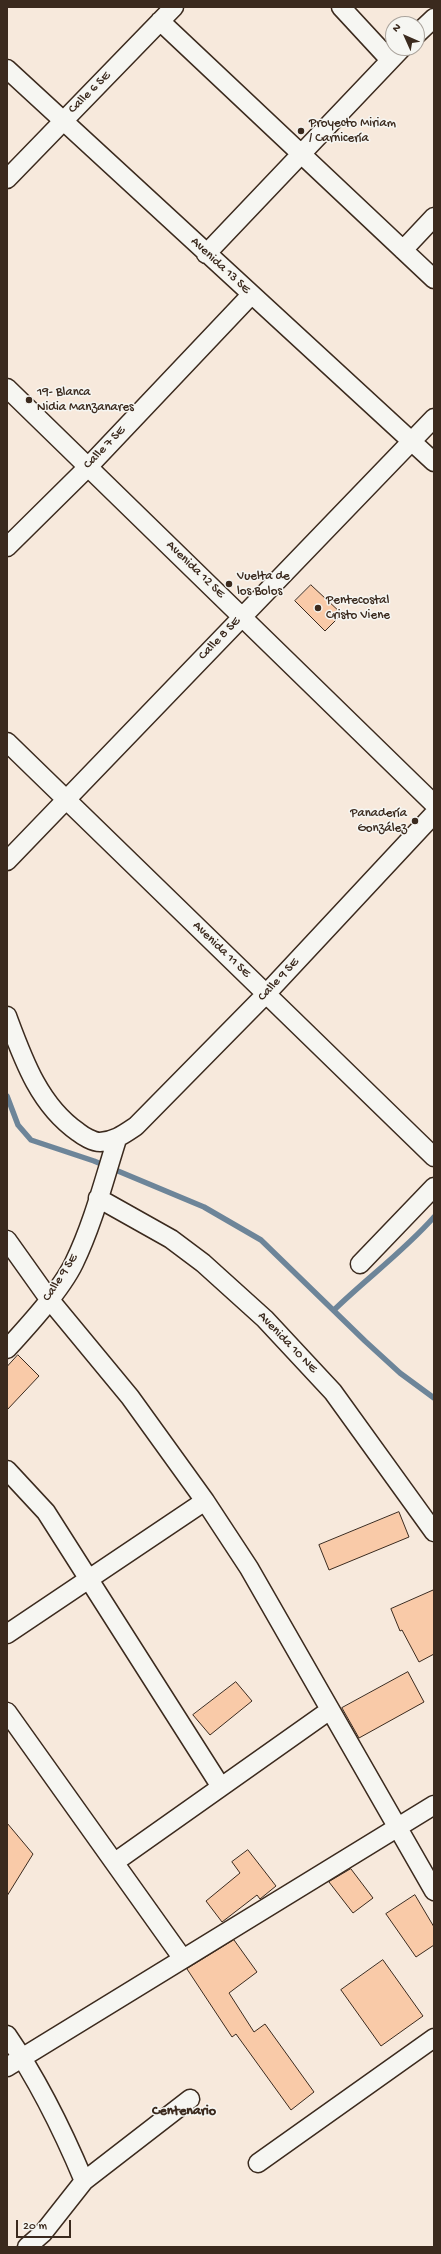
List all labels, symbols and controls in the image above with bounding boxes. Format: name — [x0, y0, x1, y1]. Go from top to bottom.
north arrow — [385, 16, 425, 56]
text: N — [390, 21, 404, 35]
street label: Calle 6 SE — [66, 69, 114, 117]
place label: Proyecto Miriam / Carnicería — [309, 116, 396, 147]
marker: Proyecto Miriam / Carnicería — [296, 126, 306, 136]
street label: Avenida 13 SE — [187, 234, 253, 298]
place label: 19- Blanca Nidia Manzanares — [37, 385, 134, 416]
marker: 19- Blanca Nidia Manzanares — [24, 395, 34, 405]
street label: Calle 7 SE — [81, 423, 129, 473]
street label: Avenida 12 SE — [162, 538, 228, 602]
place label: Vuelta de los Bolos — [237, 569, 290, 600]
marker: Vuelta de los Bolos — [224, 579, 234, 589]
place label: Pentecostal Cristo Viene — [326, 593, 390, 624]
marker: Pentecostal Cristo Viene — [313, 603, 323, 613]
street label: Calle 8 SE — [196, 614, 244, 664]
place label: Panadería González — [350, 806, 407, 837]
marker: Panadería González — [410, 816, 420, 826]
street label: Avenida 11 SE — [189, 918, 253, 982]
street label: Calle 9 SE — [255, 955, 303, 1005]
street label: Calle 9 SE — [40, 1251, 82, 1305]
street label: Avenida 10 NE — [254, 1309, 320, 1377]
district label: Centenario — [152, 2104, 216, 2120]
scale bar — [18, 2212, 73, 2238]
text: 20 m — [23, 2220, 47, 2234]

